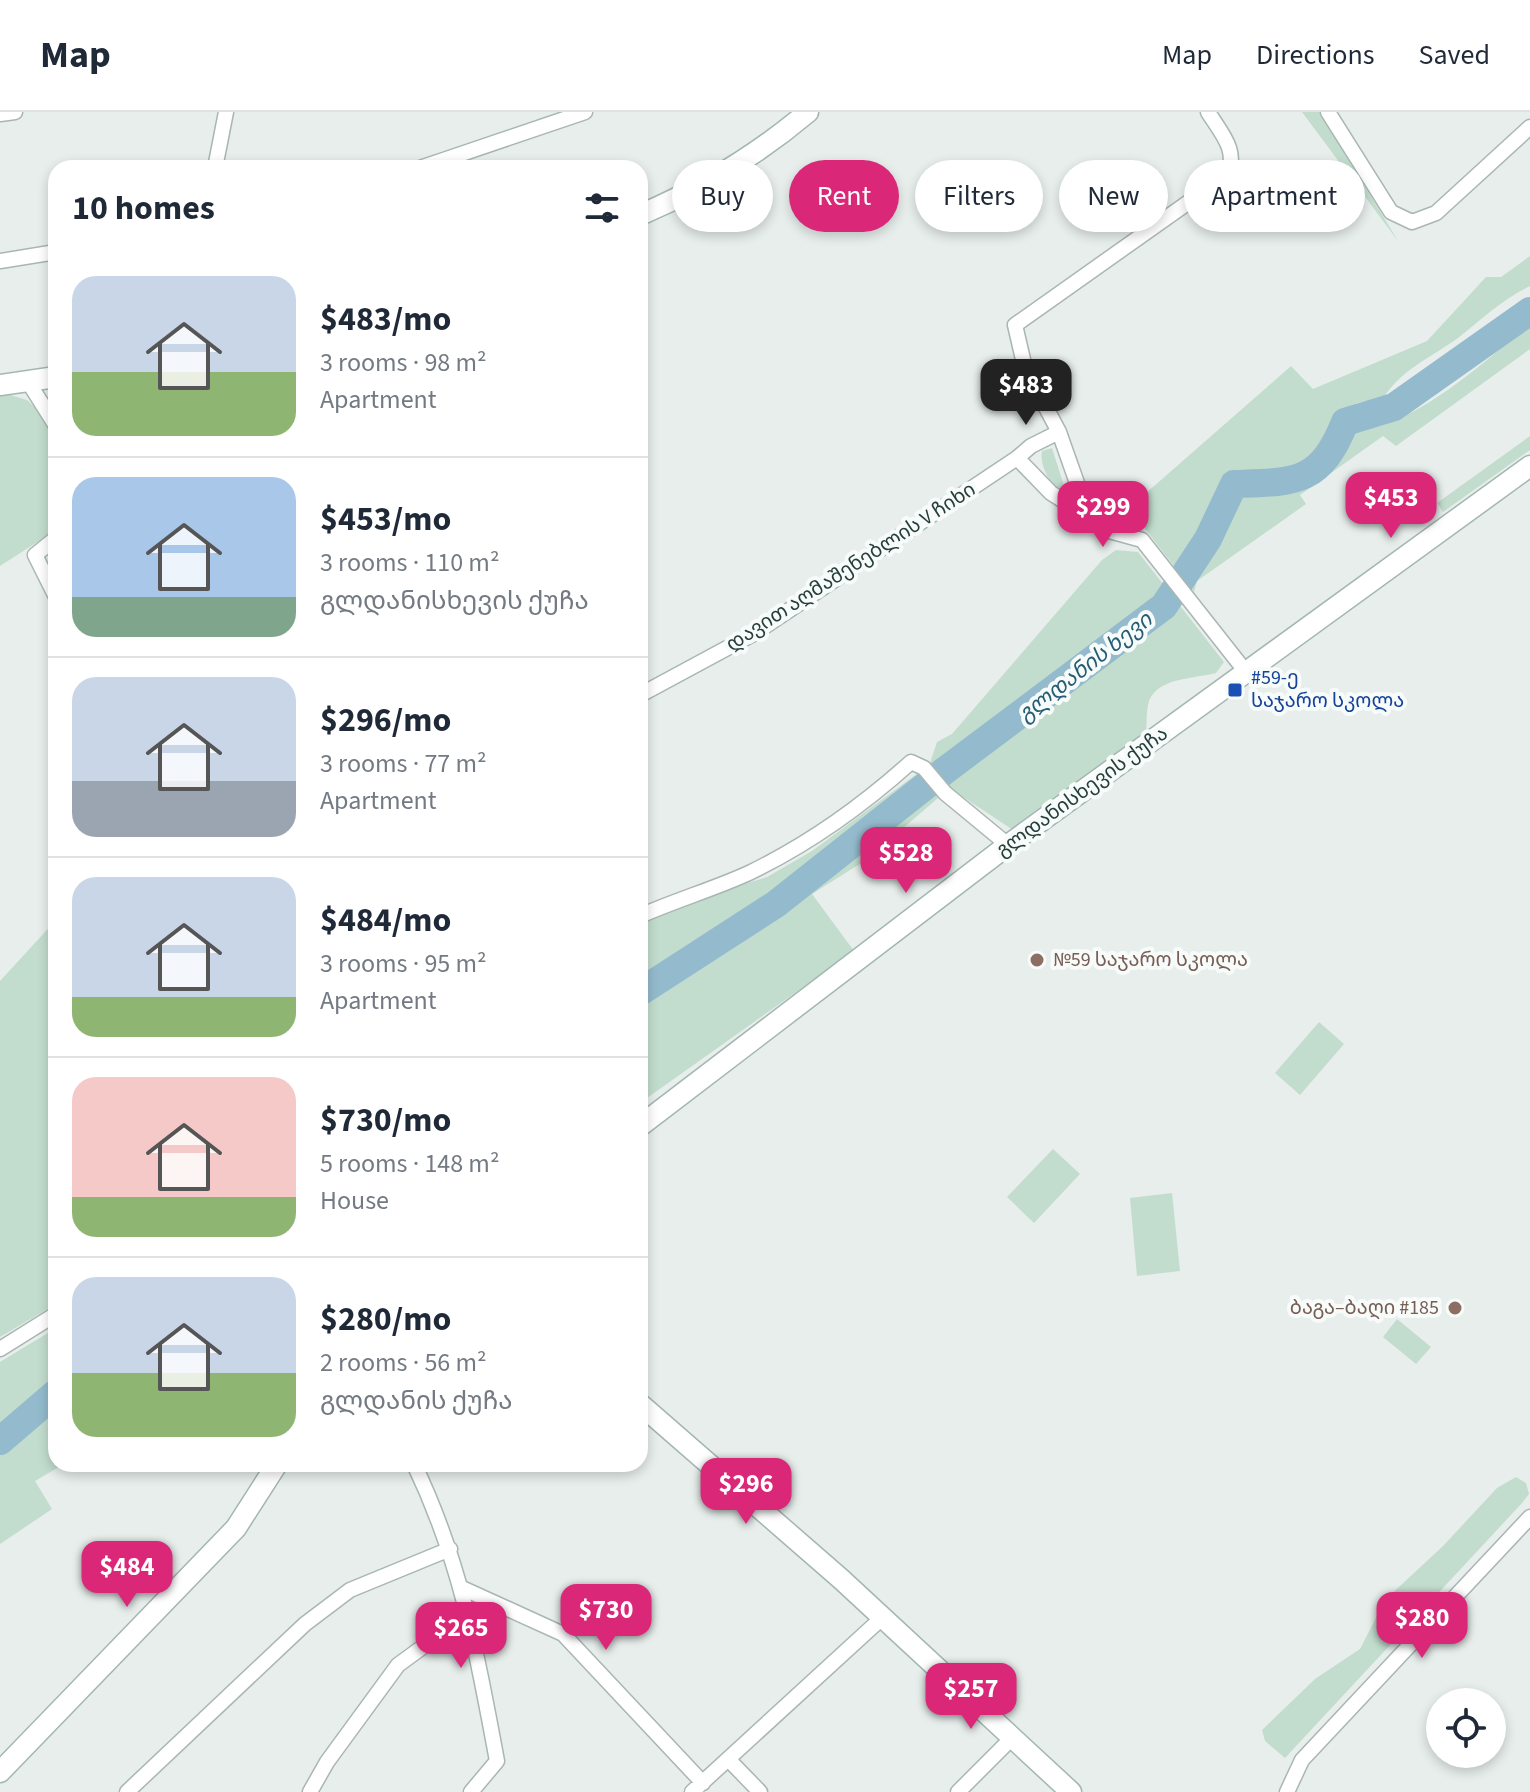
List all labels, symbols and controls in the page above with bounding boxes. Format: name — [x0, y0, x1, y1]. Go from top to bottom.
text: Map — [40, 28, 111, 82]
text: Map — [1162, 35, 1212, 75]
text: Directions — [1256, 35, 1375, 75]
text: Saved — [1419, 35, 1490, 75]
chip: Buy — [672, 160, 773, 232]
chip: Rent — [789, 160, 899, 232]
chip: Filters — [915, 160, 1043, 232]
chip: New — [1059, 160, 1168, 232]
chip: Apartment — [1184, 160, 1365, 232]
text: 10 homes — [72, 184, 215, 233]
icon: filters — [580, 186, 624, 230]
text: $483/mo — [320, 295, 451, 344]
icon: home — [136, 308, 232, 404]
text: 3 rooms · 98 m² — [320, 344, 487, 381]
pin: $483 — [979, 359, 1073, 427]
text: $483 — [999, 366, 1053, 403]
text: Apartment — [320, 381, 437, 418]
pin: $453 — [1344, 472, 1438, 540]
street label: დავით აღმაშენებლის V ჩიხი — [721, 476, 981, 658]
text: $453 — [1364, 479, 1418, 516]
pin: $299 — [1056, 481, 1150, 549]
text: $299 — [1076, 488, 1130, 525]
text: $453/mo — [320, 495, 451, 544]
icon: home — [136, 509, 232, 605]
text: 3 rooms · 110 m² — [320, 544, 499, 581]
text: გლდანისხევის ქუჩა — [320, 582, 589, 619]
water label: გლდანის ხევი — [1011, 603, 1160, 730]
place label: #59-ე საჯარო სკოლა — [1251, 664, 1404, 715]
marker: #59-ე საჯარო სკოლა — [1226, 681, 1244, 699]
text: $296/mo — [320, 696, 451, 745]
icon: home — [136, 709, 232, 805]
street label: გლდანისხევის ქუჩა — [990, 720, 1174, 864]
text: 3 rooms · 77 m² — [320, 745, 487, 782]
text: Apartment — [320, 782, 437, 819]
pin: $528 — [859, 827, 953, 895]
text: $528 — [879, 834, 933, 871]
text: $484/mo — [320, 896, 451, 945]
icon: home — [136, 909, 232, 1005]
text: 3 rooms · 95 m² — [320, 945, 487, 982]
place label: №59 საჯარო სკოლა — [1053, 946, 1248, 974]
marker: №59 საჯარო სკოლა — [1028, 951, 1046, 969]
text: Apartment — [320, 982, 437, 1019]
text: $730/mo — [320, 1096, 451, 1145]
icon: home — [136, 1109, 232, 1205]
text: 5 rooms · 148 m² — [320, 1145, 499, 1182]
text: House — [320, 1182, 389, 1219]
place label: ბაგა–ბაღი #185 — [1290, 1294, 1439, 1322]
text: $280/mo — [320, 1295, 451, 1344]
marker: ბაგა–ბაღი #185 — [1446, 1299, 1464, 1317]
icon: home — [136, 1309, 232, 1405]
text: 2 rooms · 56 m² — [320, 1344, 487, 1381]
text: გლდანის ქუჩა — [320, 1382, 513, 1419]
pin: $296 — [699, 1458, 793, 1526]
text: $296 — [719, 1465, 773, 1502]
pin: $484 — [80, 1541, 174, 1609]
text: $484 — [100, 1548, 154, 1585]
pin: $730 — [559, 1584, 653, 1652]
text: $730 — [579, 1591, 633, 1628]
pin: $280 — [1375, 1592, 1469, 1660]
text: $280 — [1395, 1599, 1449, 1636]
pin: $265 — [414, 1602, 508, 1670]
text: $265 — [434, 1609, 488, 1646]
pin: $257 — [924, 1663, 1018, 1731]
text: $257 — [944, 1670, 998, 1707]
map controls — [1426, 1688, 1506, 1768]
button: locate — [1426, 1688, 1506, 1768]

